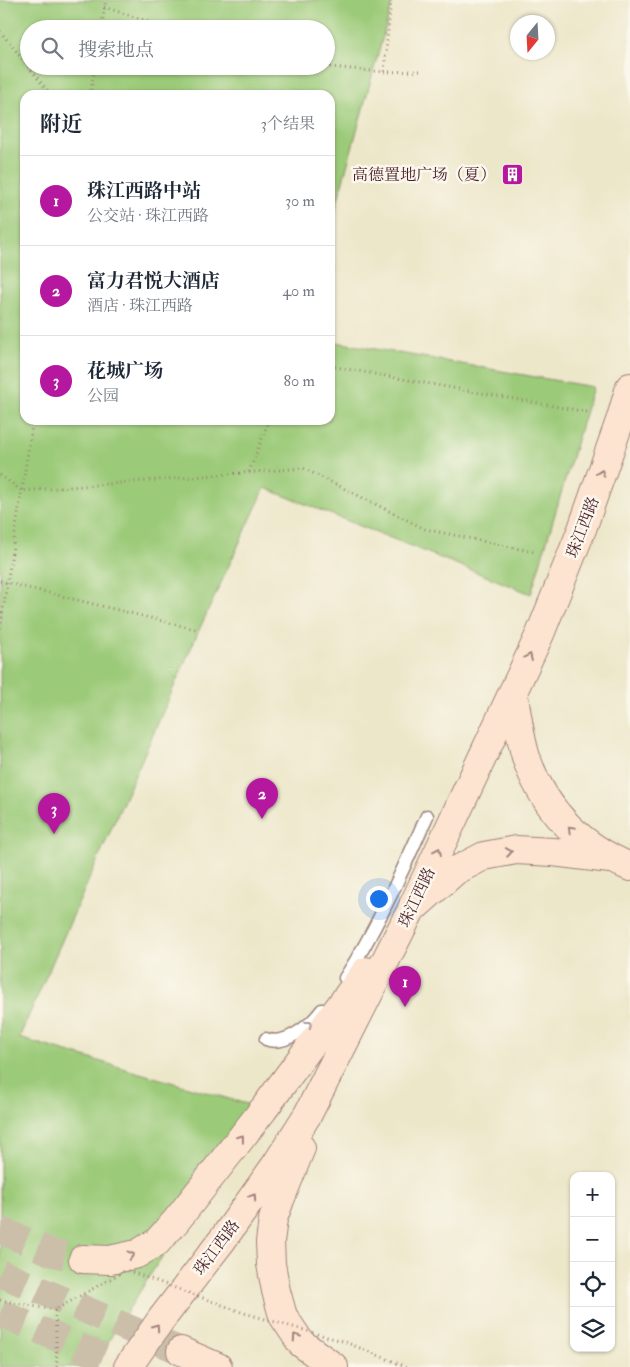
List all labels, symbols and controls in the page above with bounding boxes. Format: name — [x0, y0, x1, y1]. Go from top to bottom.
north arrow — [510, 15, 555, 60]
search box — [20, 20, 335, 75]
icon: search — [38, 34, 66, 62]
text: 搜索地点 — [78, 38, 154, 62]
text: 附近 — [40, 111, 82, 138]
text: 3个结果 — [261, 114, 315, 134]
building icon: 高德置地广场（夏） — [500, 162, 524, 186]
place label: 高德置地广场（夏） — [352, 165, 496, 185]
text: 珠江西路中站 — [87, 179, 201, 203]
text: 1 — [53, 191, 59, 211]
text: 30 m — [285, 191, 315, 211]
text: 公交站 · 珠江西路 — [87, 206, 209, 226]
text: 富力君悦大酒店 — [87, 269, 220, 293]
text: 2 — [52, 281, 60, 301]
text: 40 m — [282, 281, 315, 301]
text: 酒店 · 珠江西路 — [87, 296, 193, 316]
text: 花城广场 — [87, 359, 163, 383]
text: 3 — [53, 371, 59, 391]
text: 80 m — [284, 371, 315, 391]
text: 公园 — [87, 386, 119, 406]
one-way arrow — [596, 470, 606, 478]
street label: 珠江西路 — [562, 494, 604, 561]
one-way arrow — [522, 653, 533, 662]
pin: 2 — [246, 778, 278, 819]
pin: 3 — [38, 793, 70, 834]
one-way arrow — [568, 826, 577, 835]
one-way arrow — [504, 847, 513, 857]
one-way arrow — [431, 848, 441, 857]
street label: 珠江西路 — [394, 864, 439, 931]
your location — [366, 886, 392, 912]
pin: 1 — [389, 966, 421, 1007]
one-way arrow — [303, 1021, 312, 1029]
one-way arrow — [235, 1135, 244, 1144]
map controls — [570, 1172, 615, 1352]
button: + — [570, 1172, 615, 1217]
one-way arrow — [247, 1193, 256, 1203]
street label: 珠江西路 — [190, 1216, 244, 1279]
button: − — [570, 1217, 615, 1262]
one-way arrow — [126, 1250, 135, 1260]
button: locate — [570, 1262, 615, 1307]
button: layers — [570, 1307, 615, 1352]
one-way arrow — [150, 1323, 159, 1333]
one-way arrow — [293, 1333, 303, 1342]

